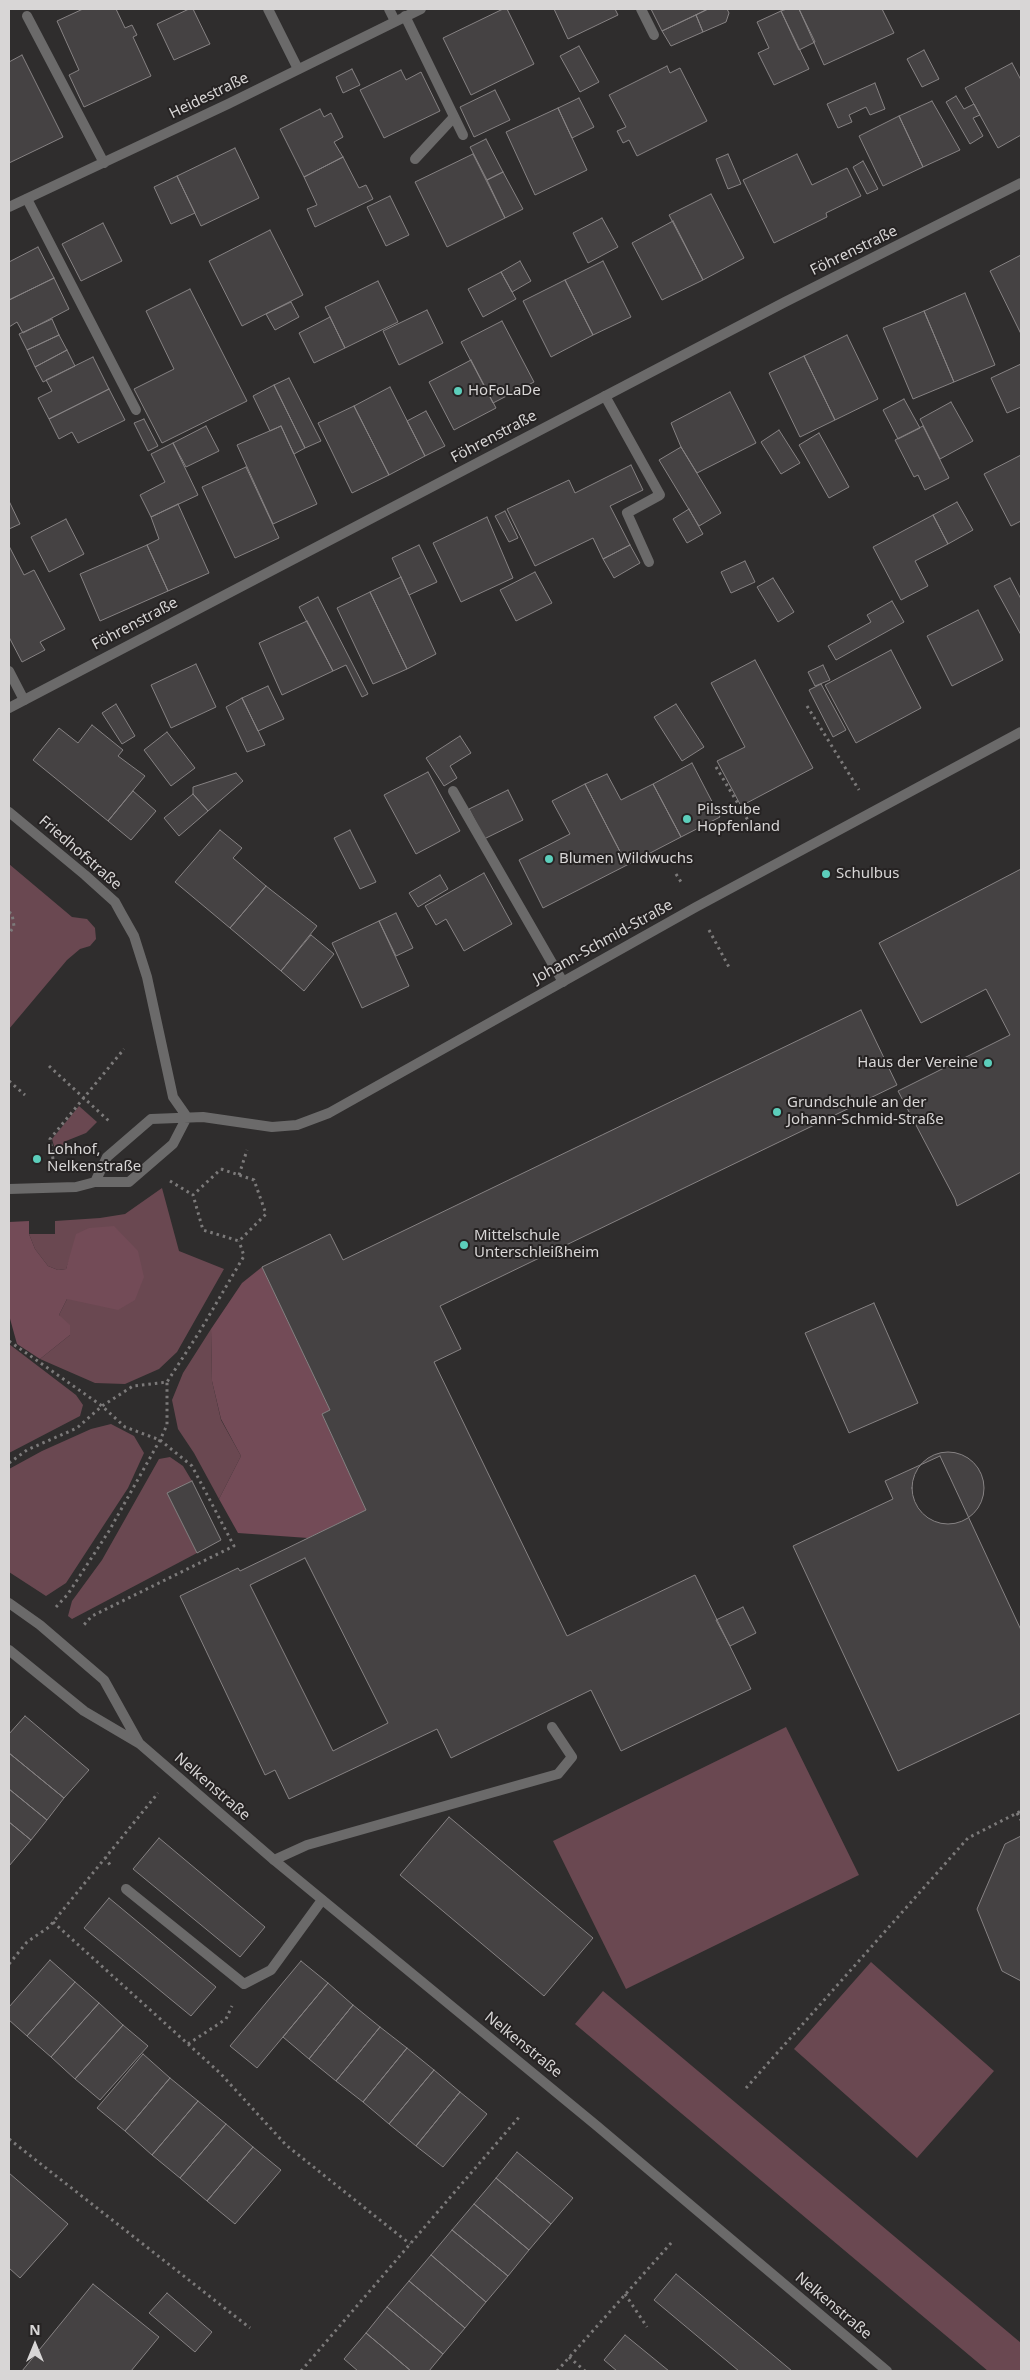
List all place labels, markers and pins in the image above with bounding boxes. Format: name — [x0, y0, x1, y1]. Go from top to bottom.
place label: HoFoLaDe — [468, 382, 541, 400]
marker: HoFoLaDe — [452, 385, 464, 397]
place label: Pilsstube Hopfenland — [697, 801, 780, 836]
marker: Pilsstube Hopfenland — [681, 813, 693, 825]
place label: Blumen Wildwuchs — [559, 850, 693, 868]
marker: Blumen Wildwuchs — [543, 853, 555, 865]
place label: Schulbus — [836, 865, 900, 883]
marker: Schulbus — [820, 868, 832, 880]
place label: Haus der Vereine — [857, 1054, 978, 1072]
marker: Haus der Vereine — [982, 1057, 994, 1069]
place label: Grundschule an der Johann-Schmid-Straße — [787, 1094, 944, 1129]
marker: Grundschule an der Johann-Schmid-Straße — [771, 1106, 783, 1118]
place label: Lohhof, Nelkenstraße — [47, 1141, 141, 1176]
marker: Lohhof, Nelkenstraße — [31, 1153, 43, 1165]
place label: Mittelschule Unterschleißheim — [474, 1227, 599, 1262]
marker: Mittelschule Unterschleißheim — [458, 1239, 470, 1251]

